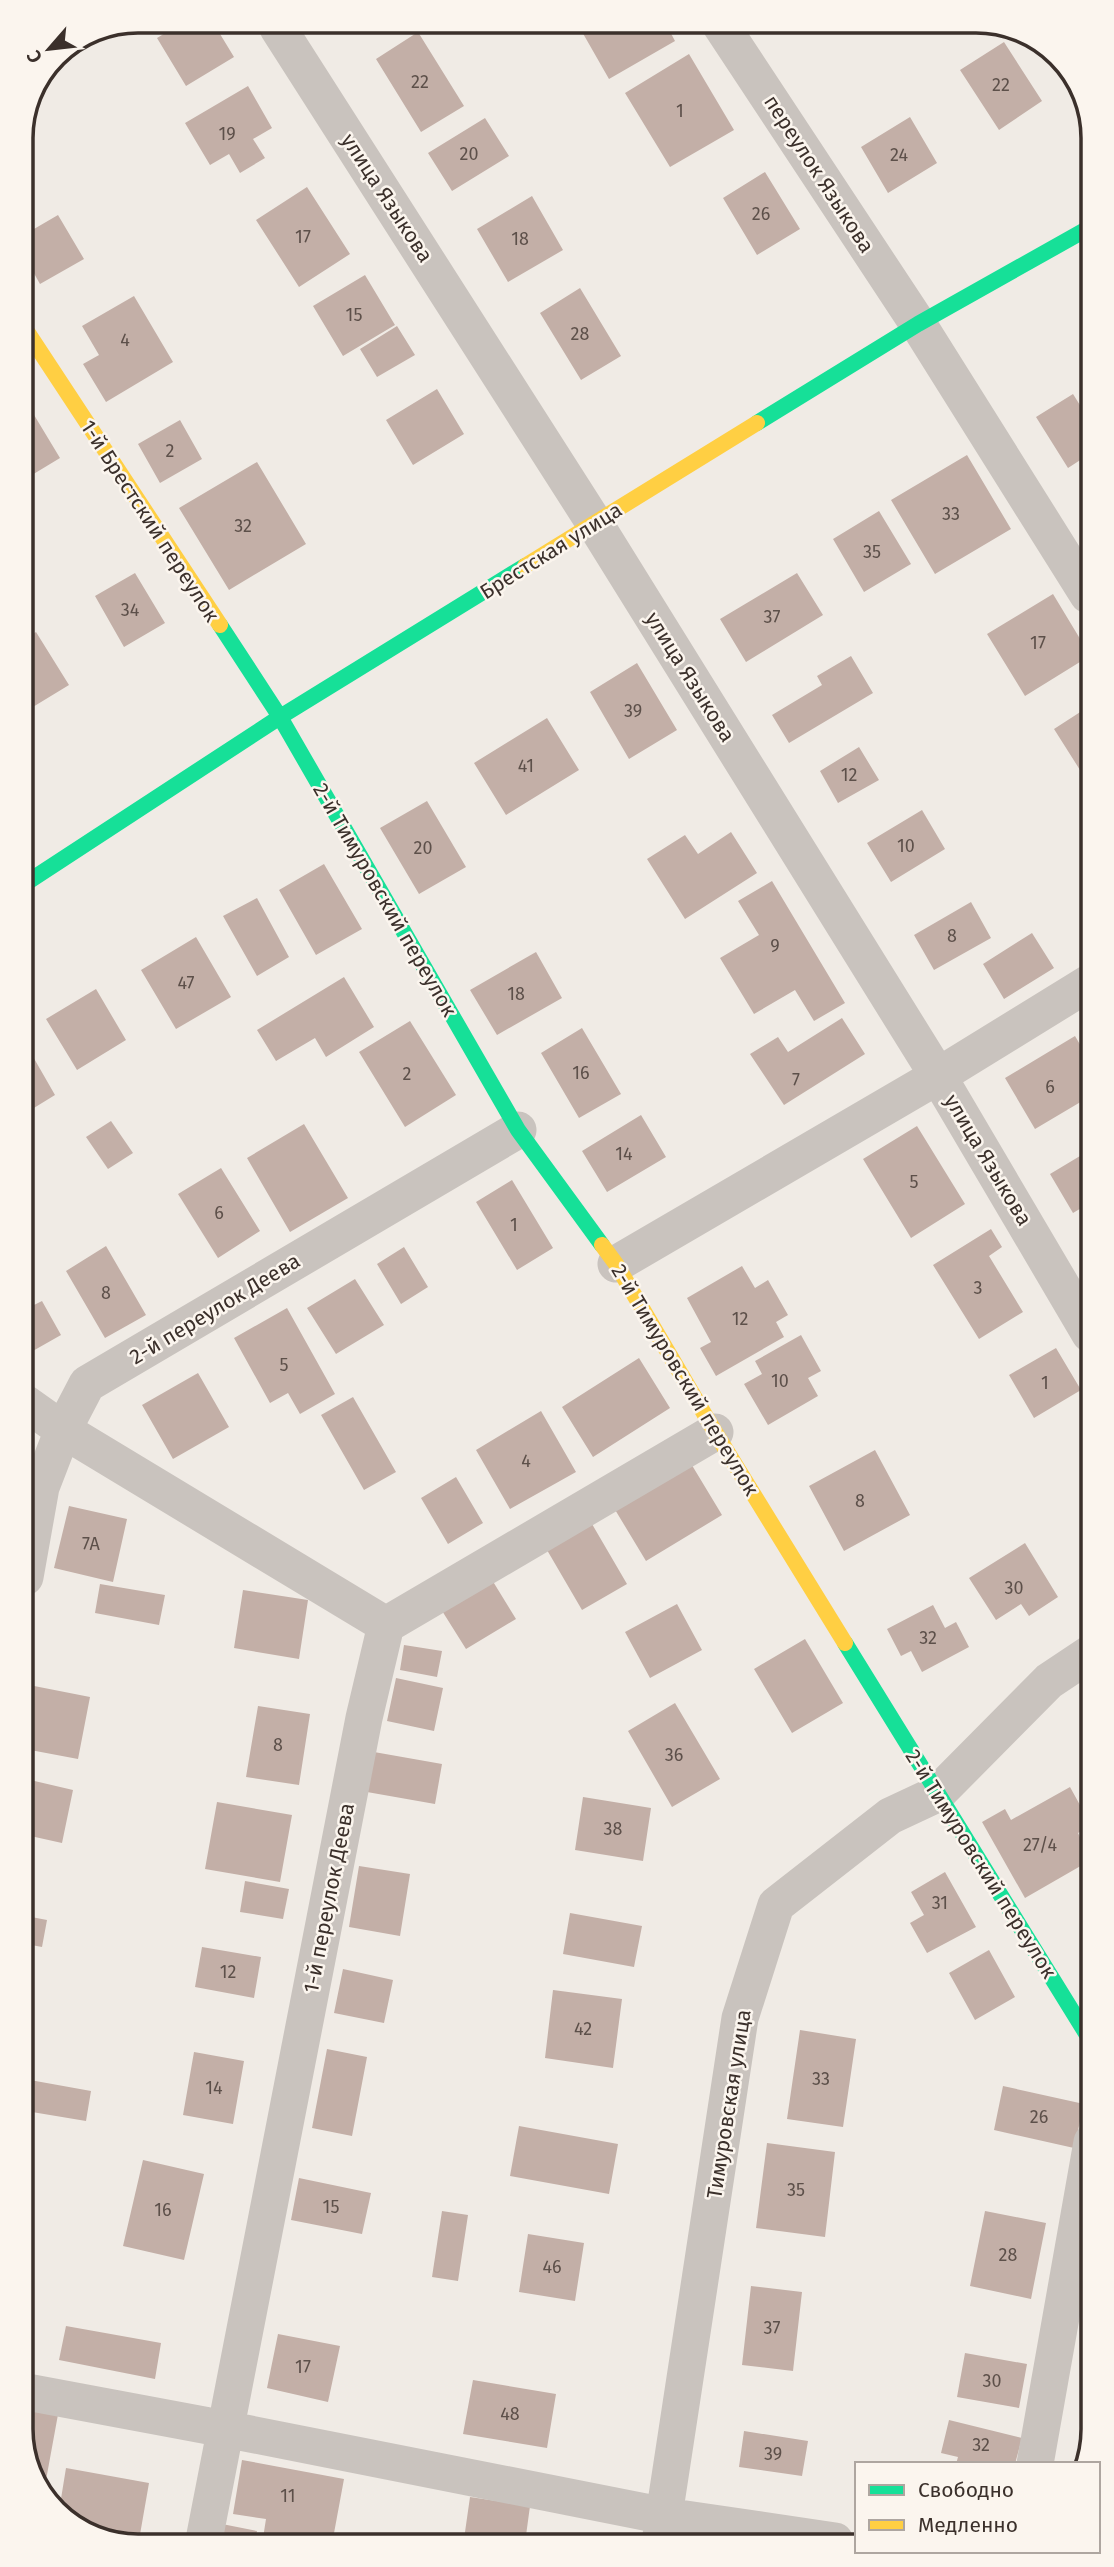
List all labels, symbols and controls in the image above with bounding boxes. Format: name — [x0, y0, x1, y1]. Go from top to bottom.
north arrow — [14, 14, 84, 84]
text: С — [22, 46, 47, 67]
house number: 22 — [411, 71, 429, 93]
house number: 22 — [992, 74, 1010, 96]
street label: переулок Языкова — [758, 90, 880, 258]
house number: 1 — [676, 100, 684, 122]
house number: 19 — [218, 123, 236, 145]
street label: улица Языкова — [336, 129, 438, 267]
house number: 20 — [460, 143, 478, 165]
house number: 24 — [890, 144, 908, 166]
house number: 26 — [752, 203, 770, 225]
house number: 17 — [295, 226, 311, 248]
house number: 18 — [511, 228, 529, 250]
house number: 15 — [346, 304, 362, 326]
house number: 28 — [571, 323, 589, 345]
house number: 4 — [120, 329, 130, 351]
street label: 1-й Брестский переулок — [75, 415, 225, 627]
house number: 2 — [166, 440, 175, 462]
street label: Брестская улица — [475, 497, 627, 605]
house number: 33 — [942, 503, 960, 525]
house number: 32 — [234, 515, 252, 537]
house number: 35 — [863, 541, 881, 563]
house number: 34 — [121, 599, 140, 621]
house number: 37 — [764, 606, 780, 628]
street label: улица Языкова — [640, 607, 740, 747]
house number: 17 — [1030, 632, 1046, 654]
house number: 39 — [624, 700, 642, 722]
house number: 41 — [518, 755, 534, 777]
house number: 12 — [841, 764, 857, 786]
street label: 2-й Тимуровский переулок — [307, 779, 463, 1022]
house number: 10 — [897, 835, 915, 857]
house number: 20 — [414, 837, 432, 859]
house number: 8 — [947, 925, 957, 947]
house number: 9 — [770, 935, 780, 957]
house number: 47 — [177, 972, 195, 994]
house number: 18 — [507, 983, 525, 1005]
house number: 16 — [572, 1062, 590, 1084]
house number: 2 — [403, 1063, 412, 1085]
house number: 7 — [792, 1069, 800, 1091]
house number: 6 — [1045, 1076, 1055, 1098]
street label: улица Языкова — [939, 1090, 1037, 1230]
house number: 14 — [615, 1143, 633, 1165]
house number: 5 — [909, 1171, 919, 1193]
house number: 6 — [214, 1202, 224, 1224]
house number: 1 — [510, 1214, 518, 1236]
street label: 2-й переулок Деева — [125, 1248, 305, 1370]
street label: 2-й Тимуровский переулок — [606, 1260, 765, 1501]
house number: 3 — [974, 1277, 982, 1299]
house number: 8 — [101, 1282, 111, 1304]
house number: 12 — [732, 1308, 748, 1330]
house number: 5 — [279, 1354, 289, 1376]
house number: 10 — [771, 1370, 789, 1392]
house number: 1 — [1041, 1372, 1049, 1394]
house number: 4 — [521, 1450, 531, 1472]
house number: 8 — [855, 1490, 865, 1512]
house number: 7А — [82, 1533, 101, 1555]
house number: 30 — [1004, 1577, 1024, 1599]
house number: 32 — [919, 1627, 937, 1649]
house number: 8 — [273, 1734, 283, 1756]
house number: 36 — [665, 1744, 683, 1766]
street label: 2-й Тимуровский переулок — [900, 1745, 1062, 1984]
street label: 1-й переулок Деева — [298, 1801, 360, 1995]
house number: 38 — [604, 1818, 623, 1840]
house number: 27/4 — [1023, 1834, 1057, 1856]
house number: 31 — [932, 1892, 948, 1914]
house number: 12 — [220, 1961, 236, 1983]
street label: Тимуровская улица — [701, 2007, 757, 2201]
house number: 42 — [574, 2018, 592, 2040]
house number: 33 — [812, 2068, 830, 2090]
house number: 14 — [205, 2077, 223, 2099]
house number: 26 — [1030, 2106, 1048, 2128]
house number: 35 — [787, 2179, 805, 2201]
house number: 15 — [323, 2196, 339, 2218]
house number: 16 — [154, 2199, 172, 2221]
house number: 28 — [999, 2244, 1017, 2266]
house number: 46 — [542, 2256, 562, 2278]
house number: 37 — [764, 2317, 780, 2339]
house number: 17 — [295, 2356, 311, 2378]
house number: 30 — [982, 2370, 1002, 2392]
house number: 48 — [500, 2403, 520, 2425]
house number: 32 — [972, 2434, 990, 2456]
house number: 39 — [764, 2443, 782, 2465]
legend — [855, 2462, 1100, 2553]
text: Свободно — [918, 2477, 1014, 2503]
house number: 11 — [280, 2485, 296, 2507]
text: Медленно — [918, 2512, 1018, 2538]

